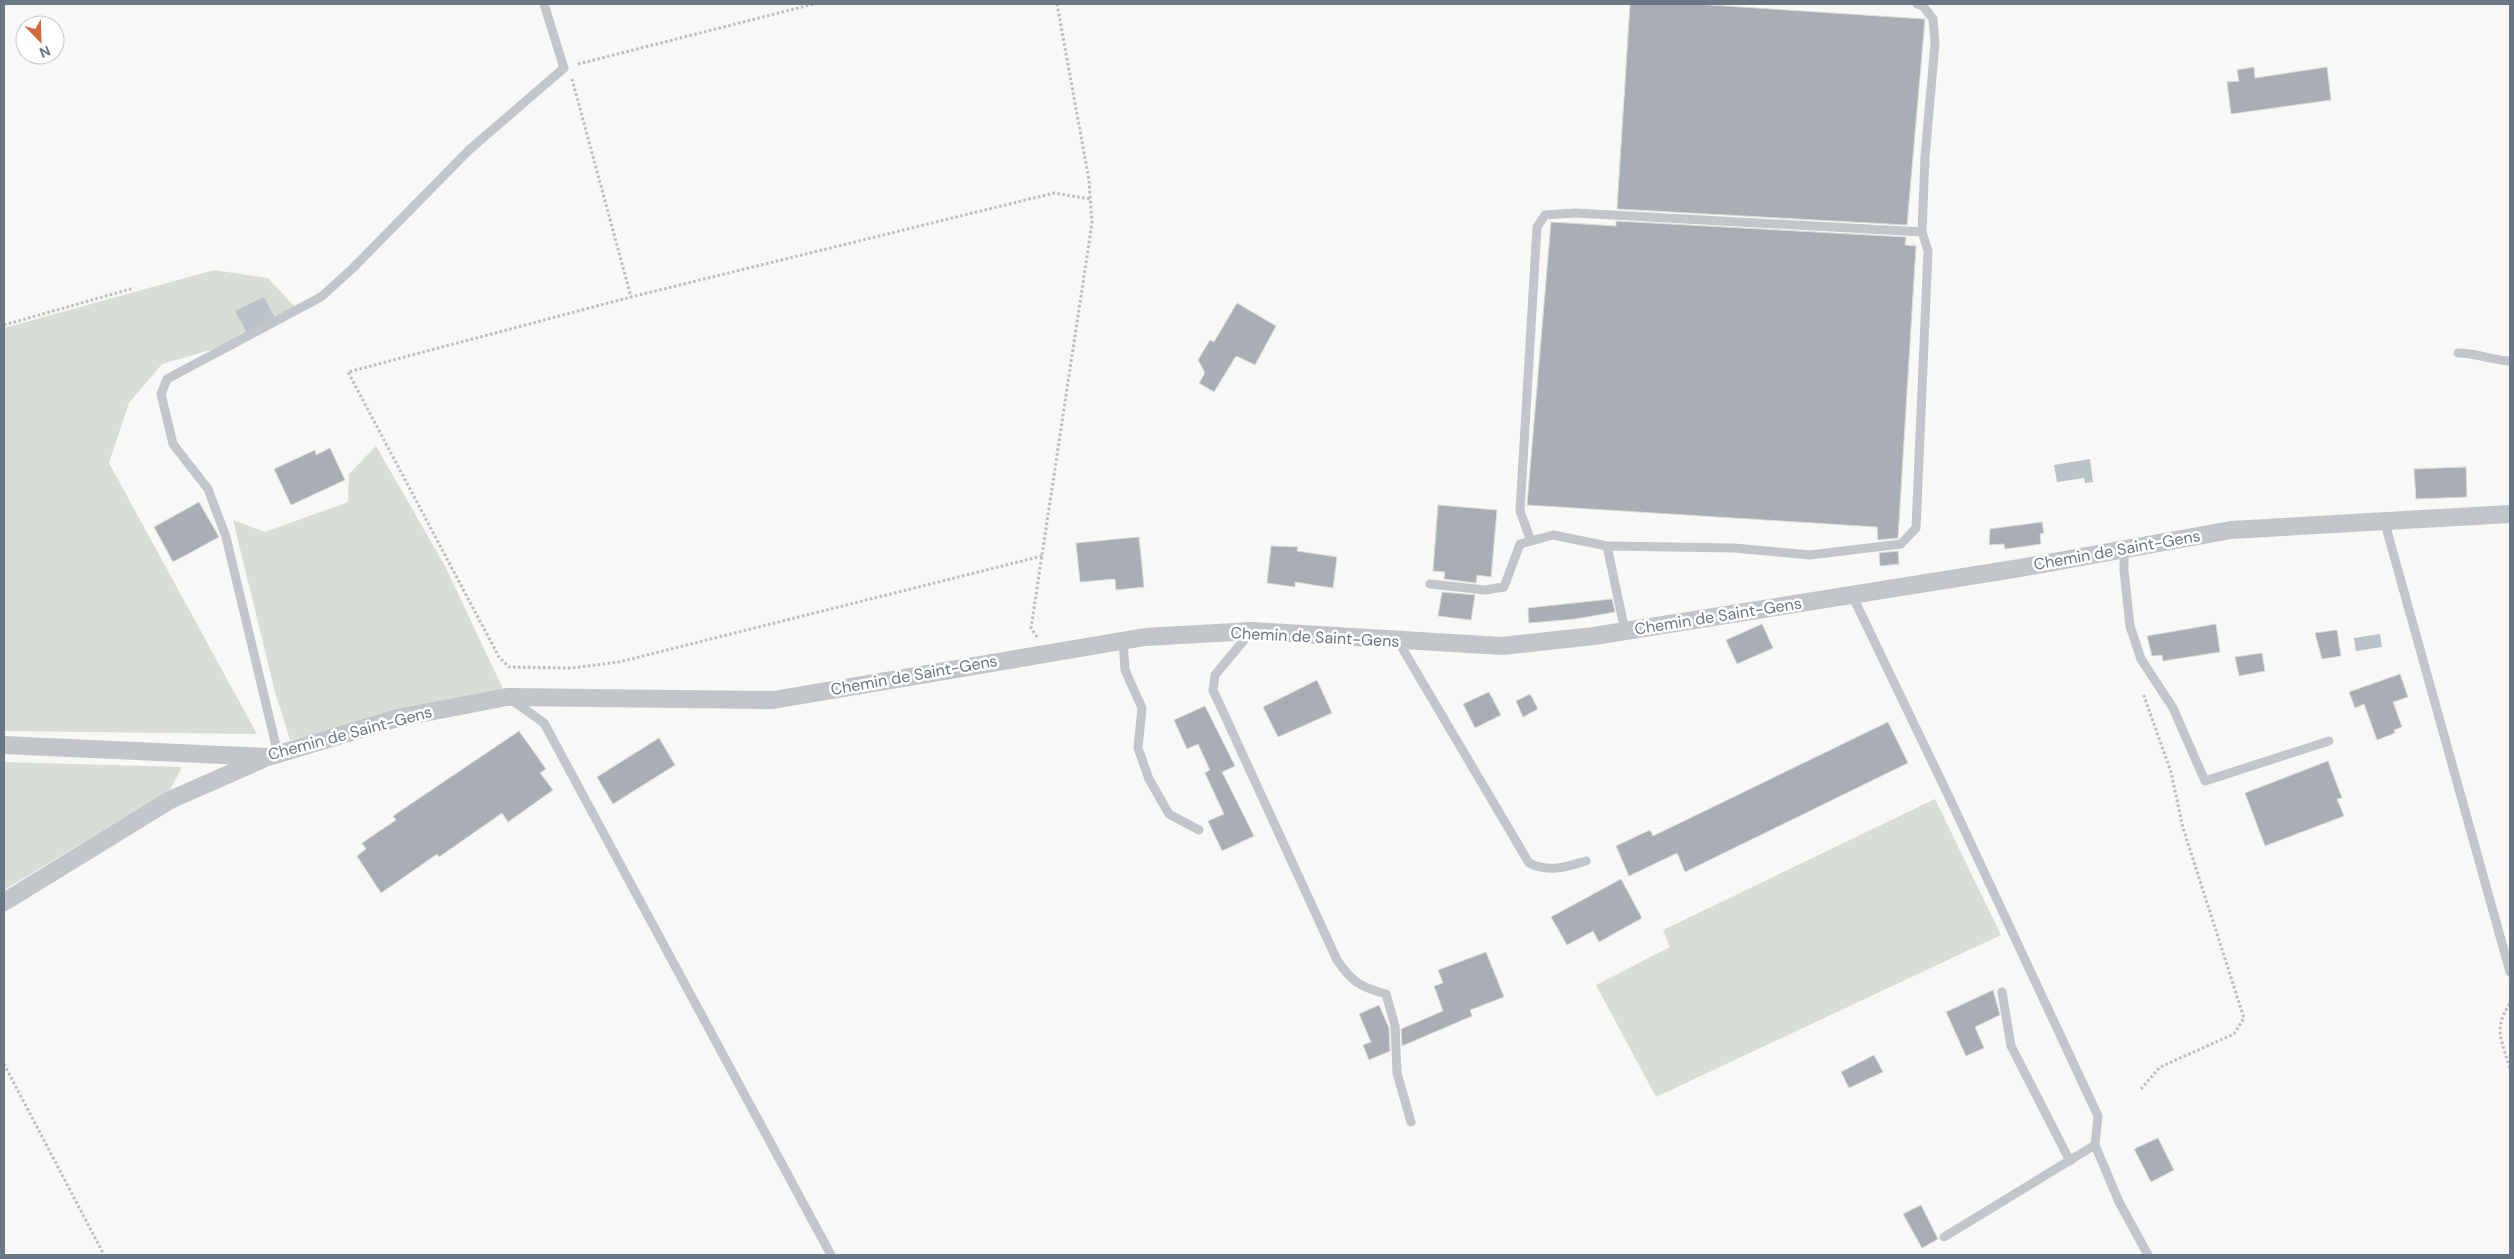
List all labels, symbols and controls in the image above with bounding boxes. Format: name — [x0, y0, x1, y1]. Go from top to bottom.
north arrow — [15, 15, 65, 65]
text: N — [37, 42, 53, 62]
street label: Chemin de Saint-Gens — [2032, 525, 2202, 575]
street label: Chemin de Saint-Gens — [1633, 592, 1803, 640]
street label: Chemin de Saint-Gens — [1230, 622, 1400, 652]
street label: Chemin de Saint-Gens — [829, 650, 999, 700]
street label: Chemin de Saint-Gens — [266, 701, 434, 765]

